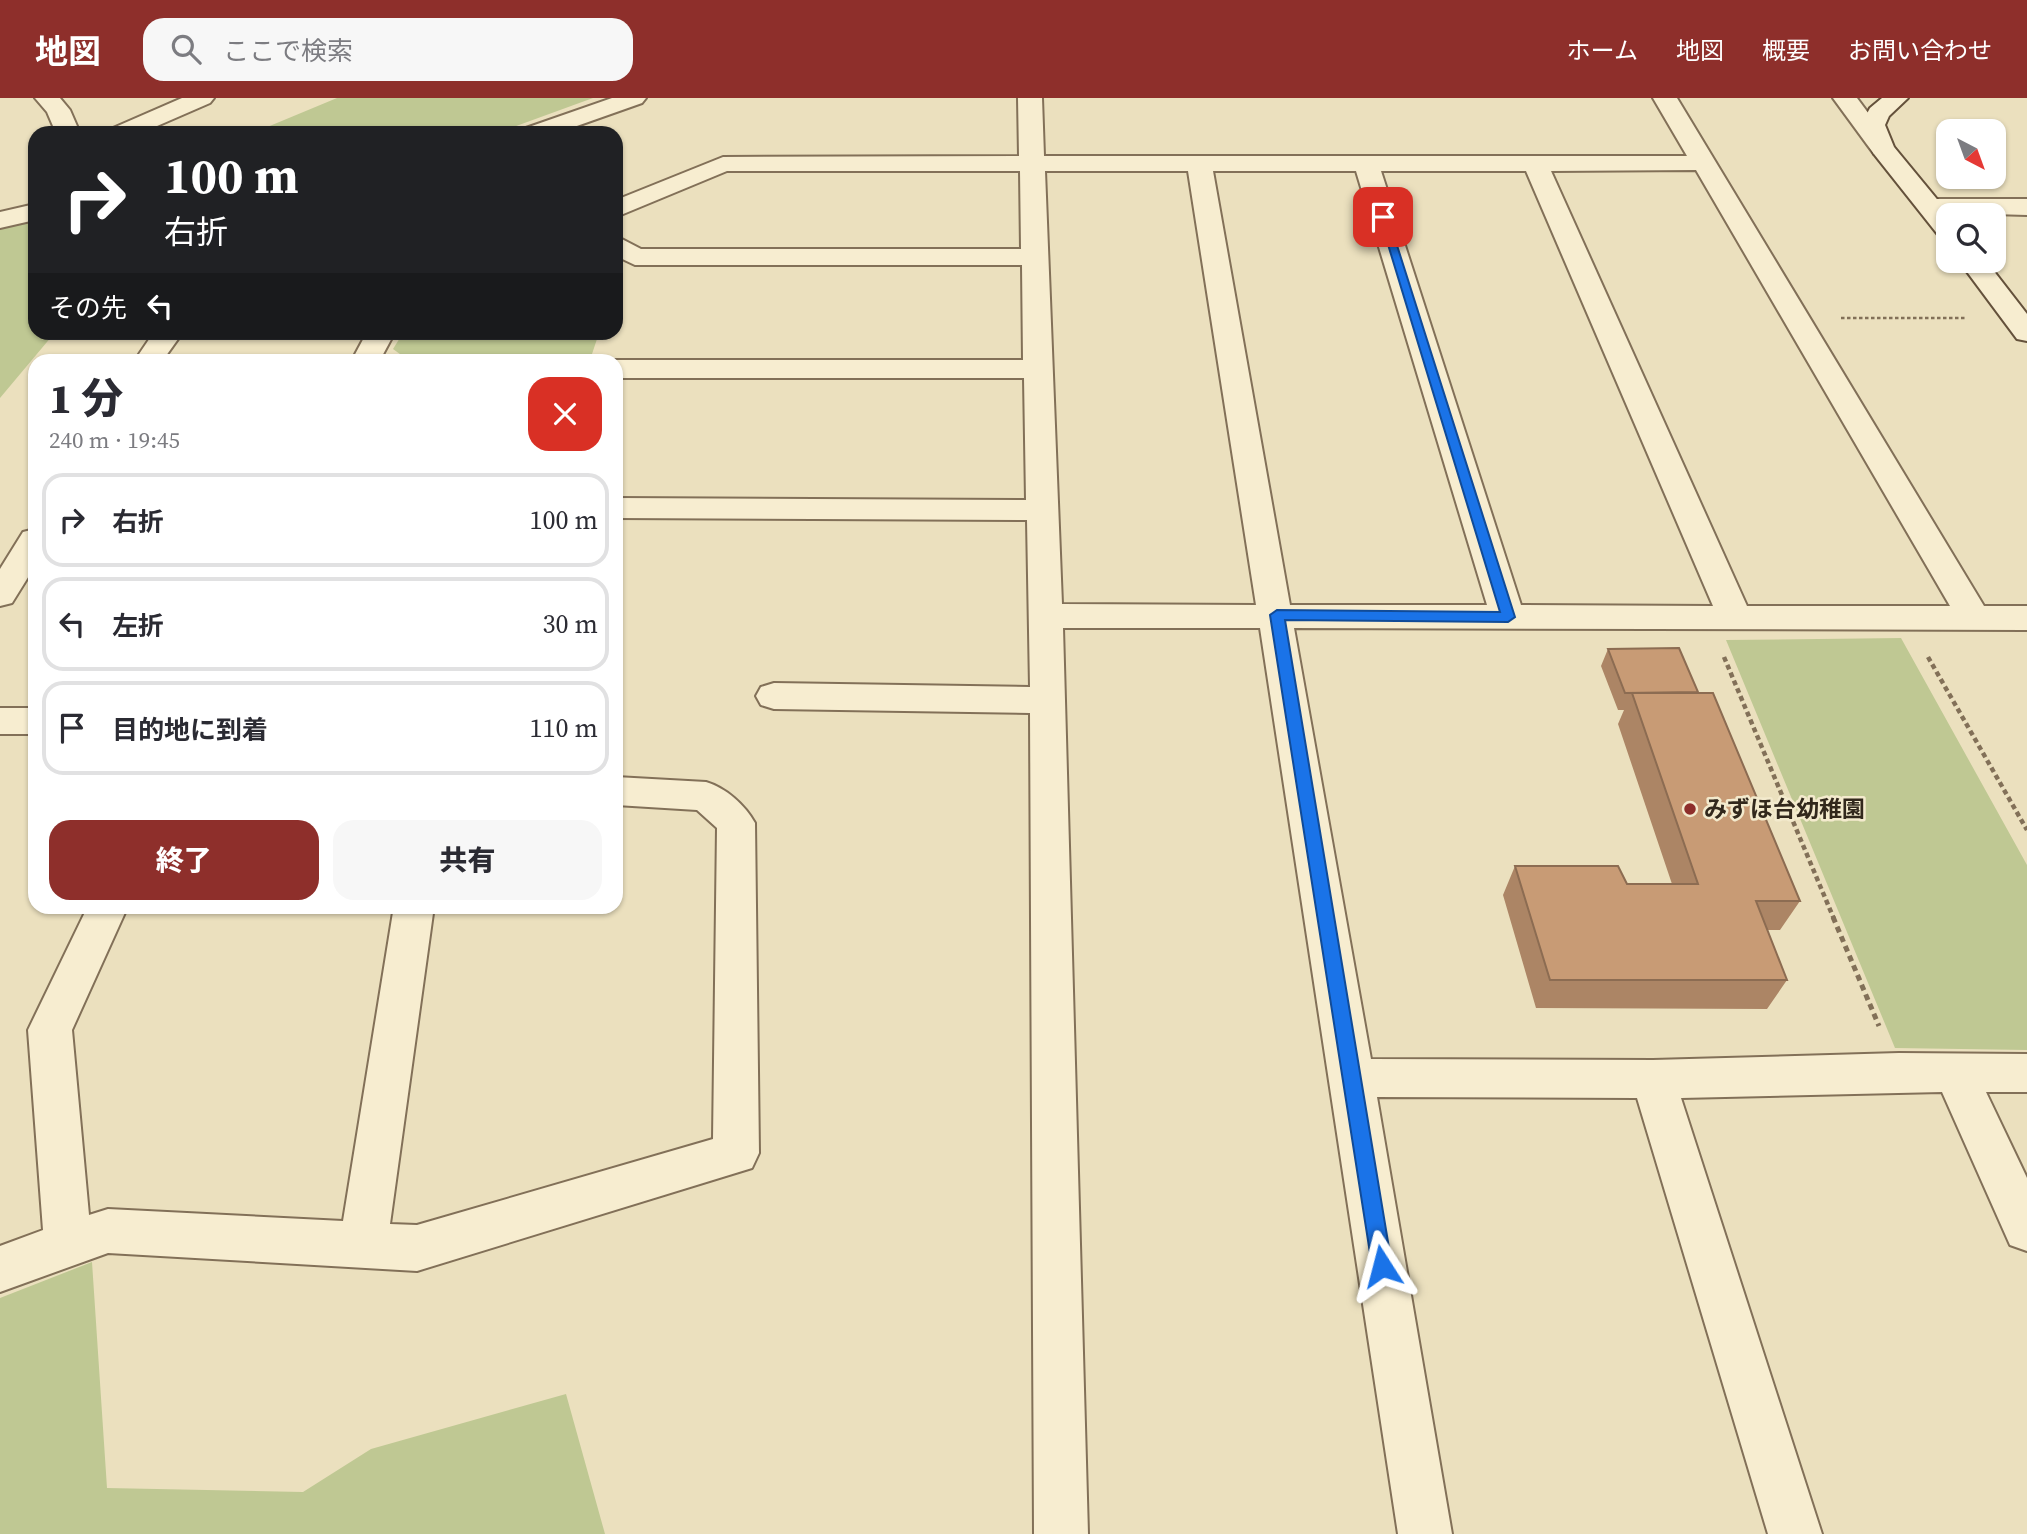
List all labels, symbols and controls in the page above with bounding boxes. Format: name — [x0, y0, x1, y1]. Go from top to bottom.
search box — [143, 18, 633, 81]
text: 地図 — [35, 29, 101, 74]
icon: search — [167, 30, 205, 68]
text: ここで検索 — [223, 33, 353, 69]
text: ホーム — [1567, 34, 1638, 67]
text: 地図 — [1676, 34, 1724, 67]
text: 概要 — [1762, 34, 1810, 67]
text: お問い合わせ — [1848, 34, 1992, 67]
north arrow — [1936, 119, 2006, 189]
map controls — [1936, 119, 2006, 273]
text: 100 m — [164, 142, 299, 209]
icon: right — [49, 154, 140, 245]
pin — [1353, 187, 1413, 247]
icon: arrive — [1364, 198, 1402, 236]
button: search — [1936, 203, 2006, 273]
text: 右折 — [164, 210, 228, 254]
icon: left — [141, 287, 179, 325]
text: その先 — [49, 290, 127, 326]
text: 1 分 — [49, 369, 123, 427]
button: close — [528, 377, 602, 451]
text: 240 m · 19:45 — [49, 424, 180, 456]
icon: right — [53, 501, 91, 539]
text: 100 m — [530, 502, 598, 538]
text: 右折 — [112, 504, 164, 540]
icon: left — [53, 605, 91, 643]
text: 30 m — [543, 606, 598, 642]
text: 左折 — [112, 608, 164, 644]
icon: arrive — [53, 709, 91, 747]
text: 110 m — [530, 710, 598, 746]
text: 目的地に到着 — [112, 712, 268, 748]
place label: みずほ台幼稚園 — [1704, 793, 1865, 825]
marker: みずほ台幼稚園 — [1682, 801, 1698, 817]
button: 終了 — [49, 820, 319, 900]
button: 共有 — [333, 820, 602, 900]
position arrow — [1345, 1229, 1419, 1303]

